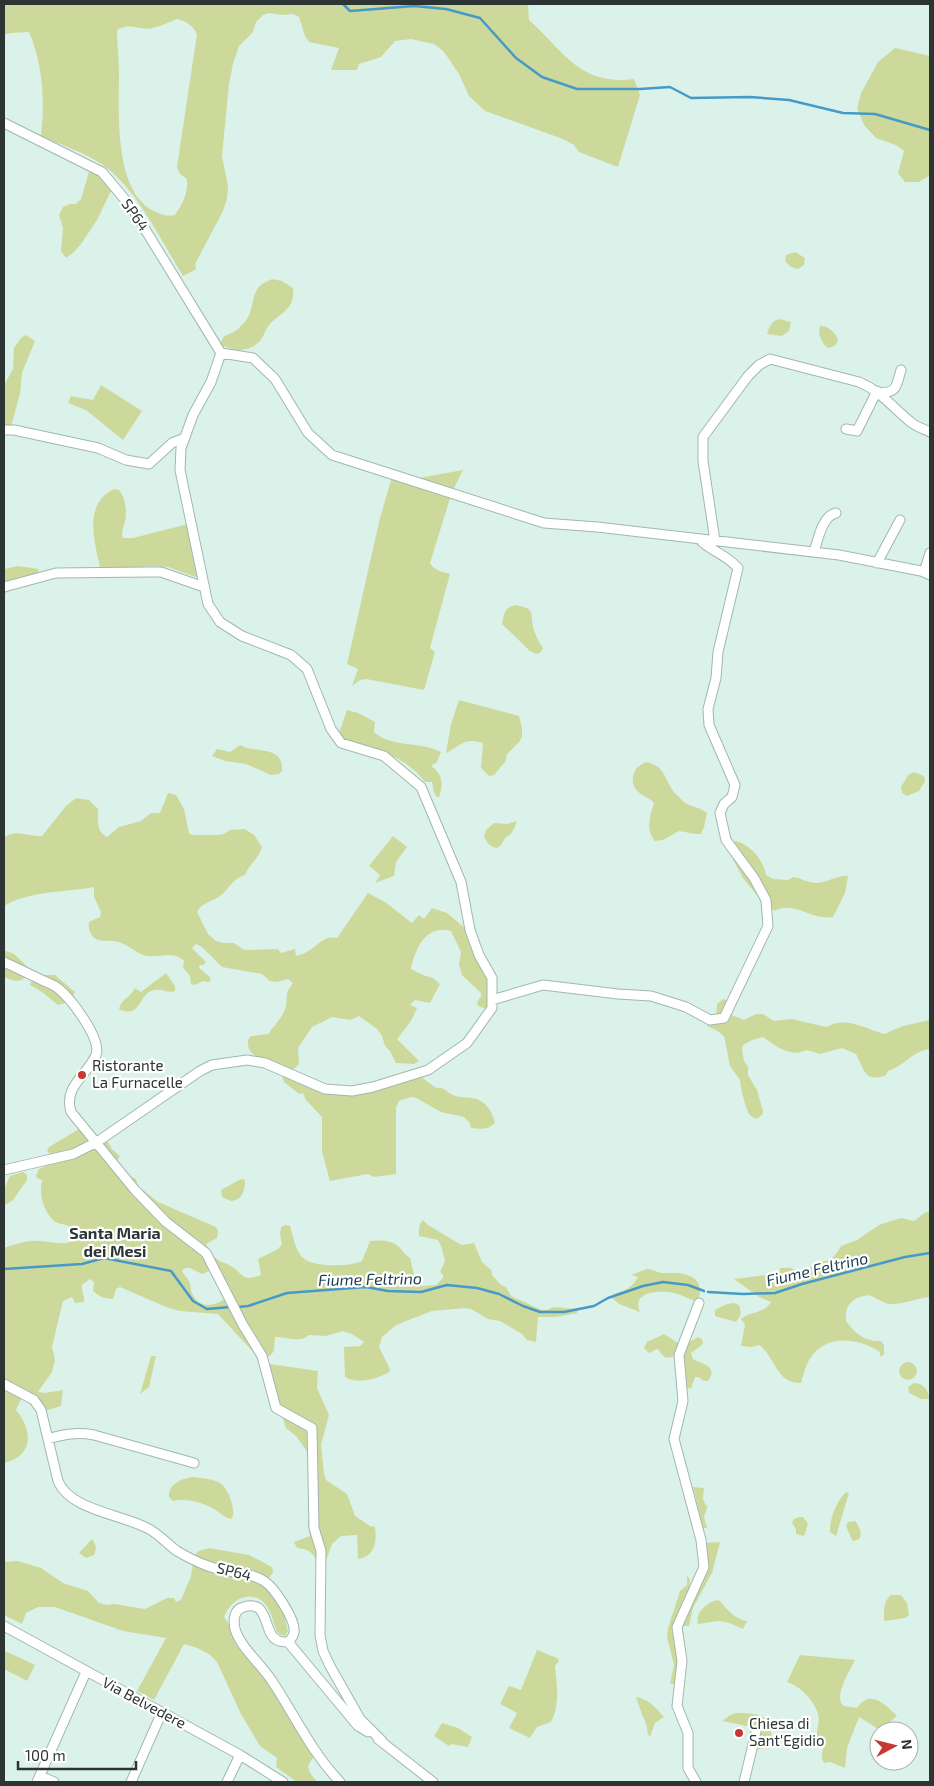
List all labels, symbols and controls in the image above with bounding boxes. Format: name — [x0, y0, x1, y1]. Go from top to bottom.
street label: SP64 — [118, 195, 153, 234]
place label: Ristorante La Furnacelle — [92, 1056, 183, 1091]
marker: Ristorante La Furnacelle — [76, 1069, 88, 1081]
district label: Santa Maria dei Mesi — [69, 1223, 161, 1260]
water label: Fiume Feltrino — [764, 1248, 870, 1289]
water label: Fiume Feltrino — [318, 1268, 422, 1289]
street label: SP64 — [215, 1558, 253, 1584]
street label: Via Belvedere — [99, 1672, 189, 1732]
place label: Chiesa di Sant'Egidio — [749, 1714, 825, 1749]
north arrow — [869, 1721, 919, 1771]
marker: Chiesa di Sant'Egidio — [733, 1727, 745, 1739]
scale bar — [18, 1738, 135, 1770]
text: N — [898, 1738, 916, 1750]
text: 100 m — [25, 1746, 66, 1764]

